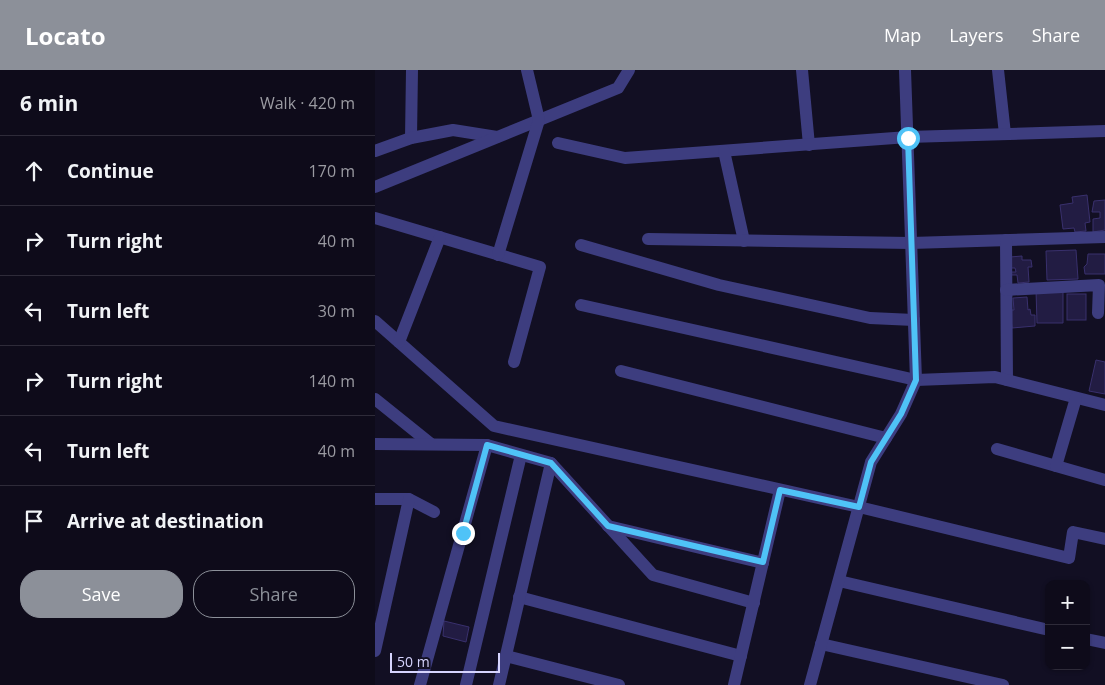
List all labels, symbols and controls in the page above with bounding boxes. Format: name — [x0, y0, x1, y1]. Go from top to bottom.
text: Locato — [25, 19, 106, 52]
text: Map — [884, 23, 921, 47]
text: Layers — [949, 23, 1004, 47]
text: Share — [1032, 23, 1080, 47]
text: 6 min — [20, 89, 78, 117]
text: Walk · 420 m — [260, 92, 355, 114]
route start — [897, 127, 920, 150]
icon: ahead — [20, 157, 48, 185]
text: Continue — [67, 158, 154, 184]
text: 170 m — [309, 160, 355, 182]
icon: right — [20, 227, 48, 255]
text: Turn right — [67, 228, 162, 254]
text: 40 m — [318, 230, 355, 252]
icon: left — [20, 297, 48, 325]
text: Turn left — [67, 298, 149, 324]
text: 30 m — [318, 300, 355, 322]
icon: right — [20, 367, 48, 395]
text: Turn right — [67, 368, 162, 394]
text: 140 m — [309, 370, 355, 392]
icon: left — [20, 437, 48, 465]
text: Turn left — [67, 438, 149, 464]
text: 40 m — [318, 440, 355, 462]
icon: arrive — [20, 507, 48, 535]
text: Arrive at destination — [67, 508, 264, 534]
route end — [452, 522, 475, 545]
button: Save — [20, 570, 183, 618]
button: Share — [193, 570, 355, 618]
map controls — [1045, 580, 1090, 670]
button: + — [1045, 580, 1090, 625]
button: − — [1045, 625, 1090, 670]
scale bar — [390, 650, 500, 673]
text: 50 m — [397, 652, 430, 671]

